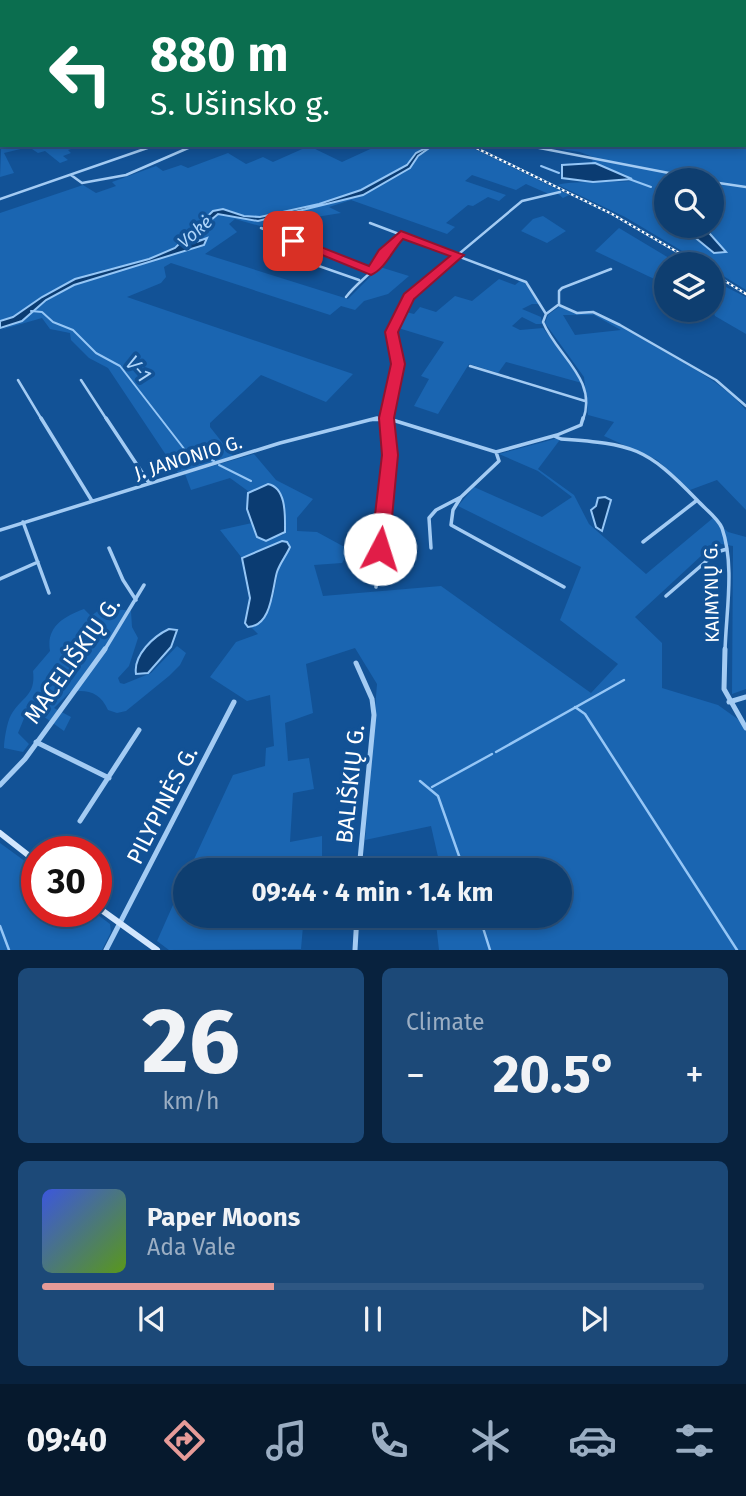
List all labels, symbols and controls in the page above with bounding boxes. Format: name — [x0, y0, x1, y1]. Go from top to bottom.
text: 880 m — [150, 25, 289, 84]
icon: left — [35, 28, 126, 119]
text: S. Ušinsko g. — [150, 85, 330, 123]
map controls — [654, 168, 724, 322]
button: search — [654, 168, 724, 238]
water label: Vokė — [173, 211, 217, 253]
pin — [263, 211, 323, 271]
icon: arrive — [274, 222, 312, 260]
button: layers — [654, 252, 724, 322]
water label: V-1 — [119, 350, 157, 388]
street label: J. JANONIO G. — [131, 430, 245, 485]
position arrow — [343, 512, 417, 586]
street label: KAIMYNŲ G. — [699, 543, 724, 643]
street label: MACELIŠKIŲ G. — [17, 591, 126, 729]
street label: BALIŠKIŲ G. — [329, 723, 370, 845]
street label: PILYPINĖS G. — [120, 741, 204, 869]
speed limit sign: 30 — [21, 836, 112, 927]
text: 09:44 · 4 min · 1.4 km — [251, 877, 494, 908]
text: 26 — [142, 987, 240, 1096]
text: Climate — [406, 1008, 485, 1036]
text: 20.5° — [493, 1043, 617, 1106]
text: − — [406, 1052, 425, 1098]
text: + — [685, 1052, 704, 1098]
text: km/h — [163, 1087, 219, 1115]
text: Paper Moons — [147, 1202, 300, 1233]
text: Ada Vale — [147, 1233, 236, 1261]
icon: previous — [133, 1300, 171, 1338]
icon: pause — [354, 1300, 392, 1338]
icon: next — [575, 1300, 613, 1338]
icon: directions — [160, 1416, 209, 1465]
icon: music — [262, 1416, 311, 1465]
icon: phone — [364, 1416, 413, 1465]
icon: climate — [466, 1416, 515, 1465]
icon: car — [568, 1416, 617, 1465]
icon: filters — [670, 1416, 719, 1465]
text: 09:40 — [27, 1421, 107, 1459]

